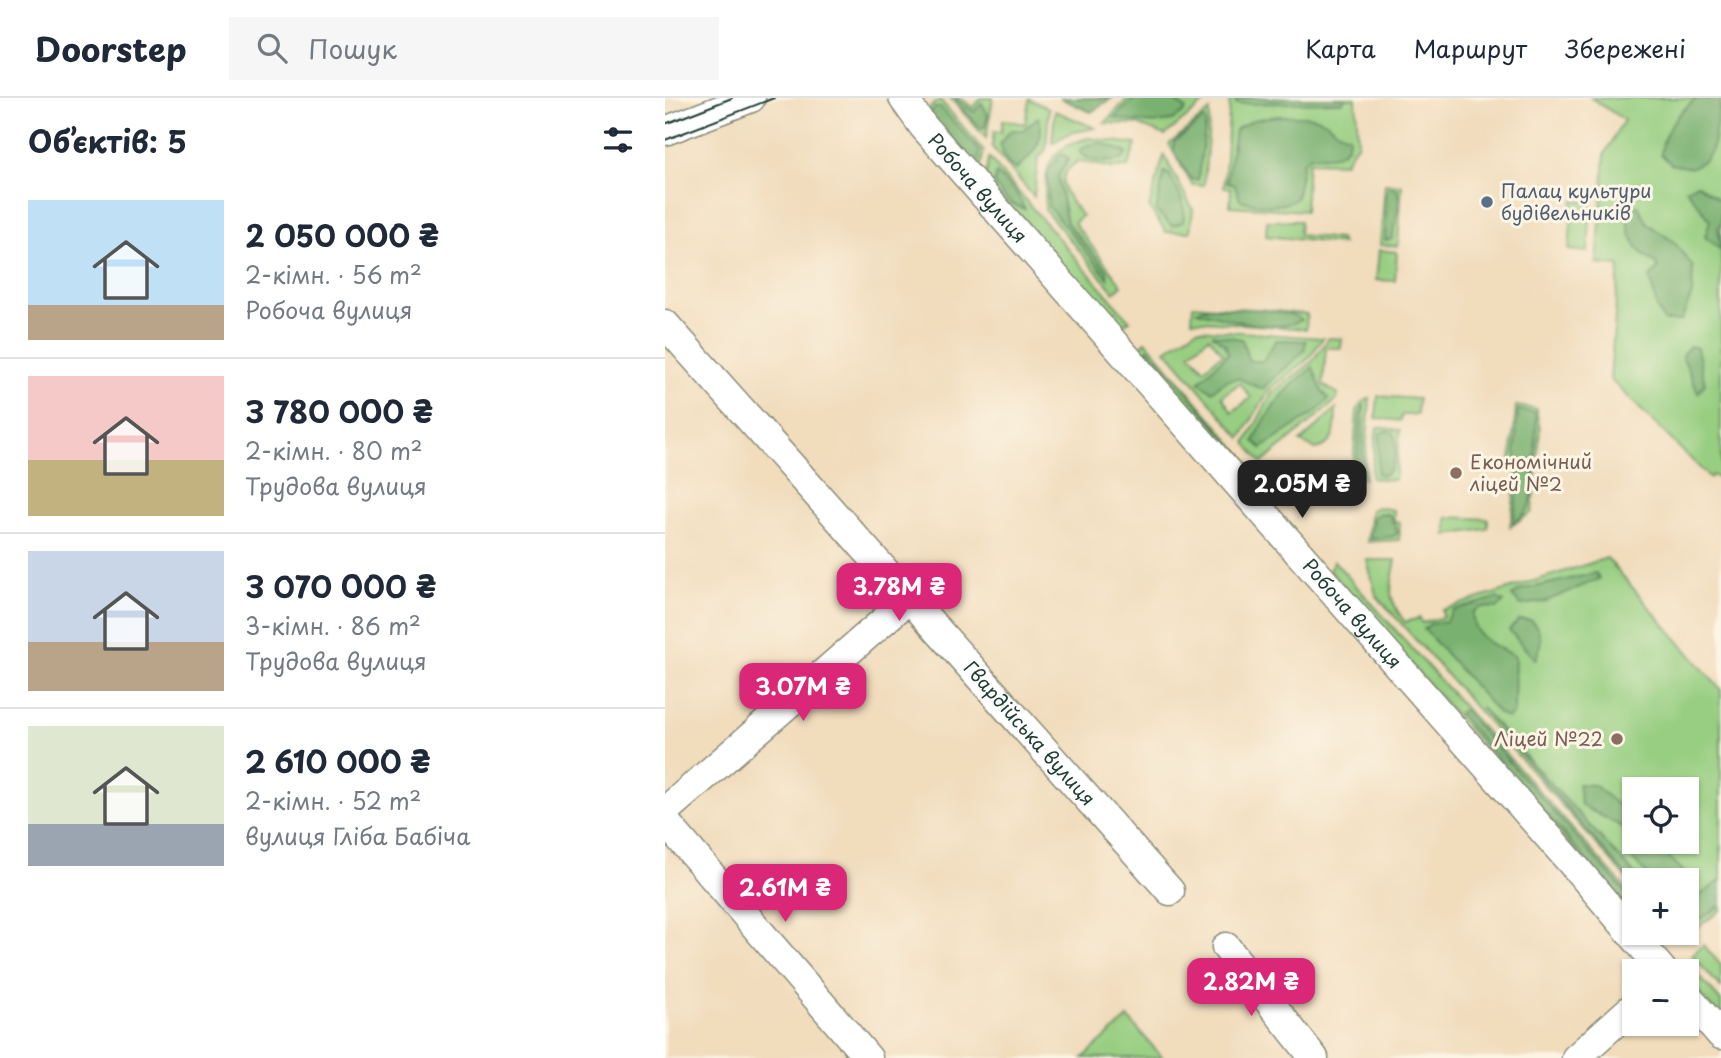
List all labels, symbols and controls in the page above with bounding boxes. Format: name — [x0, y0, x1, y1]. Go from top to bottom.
search box — [229, 17, 719, 80]
text: Doorstep — [35, 23, 187, 73]
icon: search — [253, 29, 291, 67]
text: Пошук — [309, 29, 397, 68]
text: Карта — [1305, 30, 1376, 66]
text: Маршрут — [1414, 30, 1527, 66]
text: Збережені — [1565, 30, 1686, 66]
text: Об’єктів: 5 — [28, 118, 187, 163]
icon: filters — [599, 121, 637, 159]
street label: Робоча вулиця — [922, 126, 1035, 249]
place label: Палац культури будівельників — [1501, 176, 1652, 226]
marker: Палац культури будівельників — [1479, 194, 1495, 210]
text: 2 050 000 ₴ — [245, 212, 439, 257]
icon: home — [84, 228, 168, 312]
text: 2-кімн. · 56 m² — [245, 257, 422, 292]
text: Робоча вулиця — [245, 292, 412, 327]
text: 3 780 000 ₴ — [245, 388, 433, 433]
icon: home — [84, 404, 168, 488]
text: 2-кімн. · 80 m² — [245, 433, 423, 468]
place label: Економічний ліцей №2 — [1469, 447, 1592, 497]
pin: 2.05M ₴ — [1237, 460, 1367, 520]
text: 2.05M ₴ — [1254, 465, 1350, 500]
marker: Економічний ліцей №2 — [1448, 465, 1464, 481]
text: Трудова вулиця — [245, 468, 427, 503]
street label: Робоча вулиця — [1297, 552, 1409, 674]
text: 3 070 000 ₴ — [245, 563, 436, 608]
pin: 3.78M ₴ — [834, 564, 964, 623]
text: 3.78M ₴ — [853, 568, 945, 603]
icon: home — [84, 579, 168, 663]
text: 3-кімн. · 86 m² — [245, 608, 421, 643]
text: Трудова вулиця — [245, 643, 427, 678]
street label: Гвардійська вулиця — [958, 654, 1102, 811]
pin: 3.07M ₴ — [738, 664, 868, 723]
text: 3.07M ₴ — [755, 668, 851, 703]
place label: Ліцей №22 — [1494, 724, 1603, 752]
marker: Ліцей №22 — [1609, 731, 1625, 747]
text: 2 610 000 ₴ — [245, 738, 431, 783]
icon: home — [84, 754, 168, 838]
map controls — [1622, 777, 1699, 1036]
button: locate — [1622, 777, 1699, 854]
text: 2-кімн. · 52 m² — [245, 783, 421, 818]
text: вулиця Гліба Бабіча — [245, 818, 470, 853]
pin: 2.61M ₴ — [720, 864, 850, 924]
button: + — [1622, 868, 1699, 945]
text: 2.61M ₴ — [739, 869, 831, 904]
pin: 2.82M ₴ — [1186, 958, 1316, 1018]
button: − — [1622, 959, 1699, 1036]
text: 2.82M ₴ — [1203, 963, 1299, 998]

